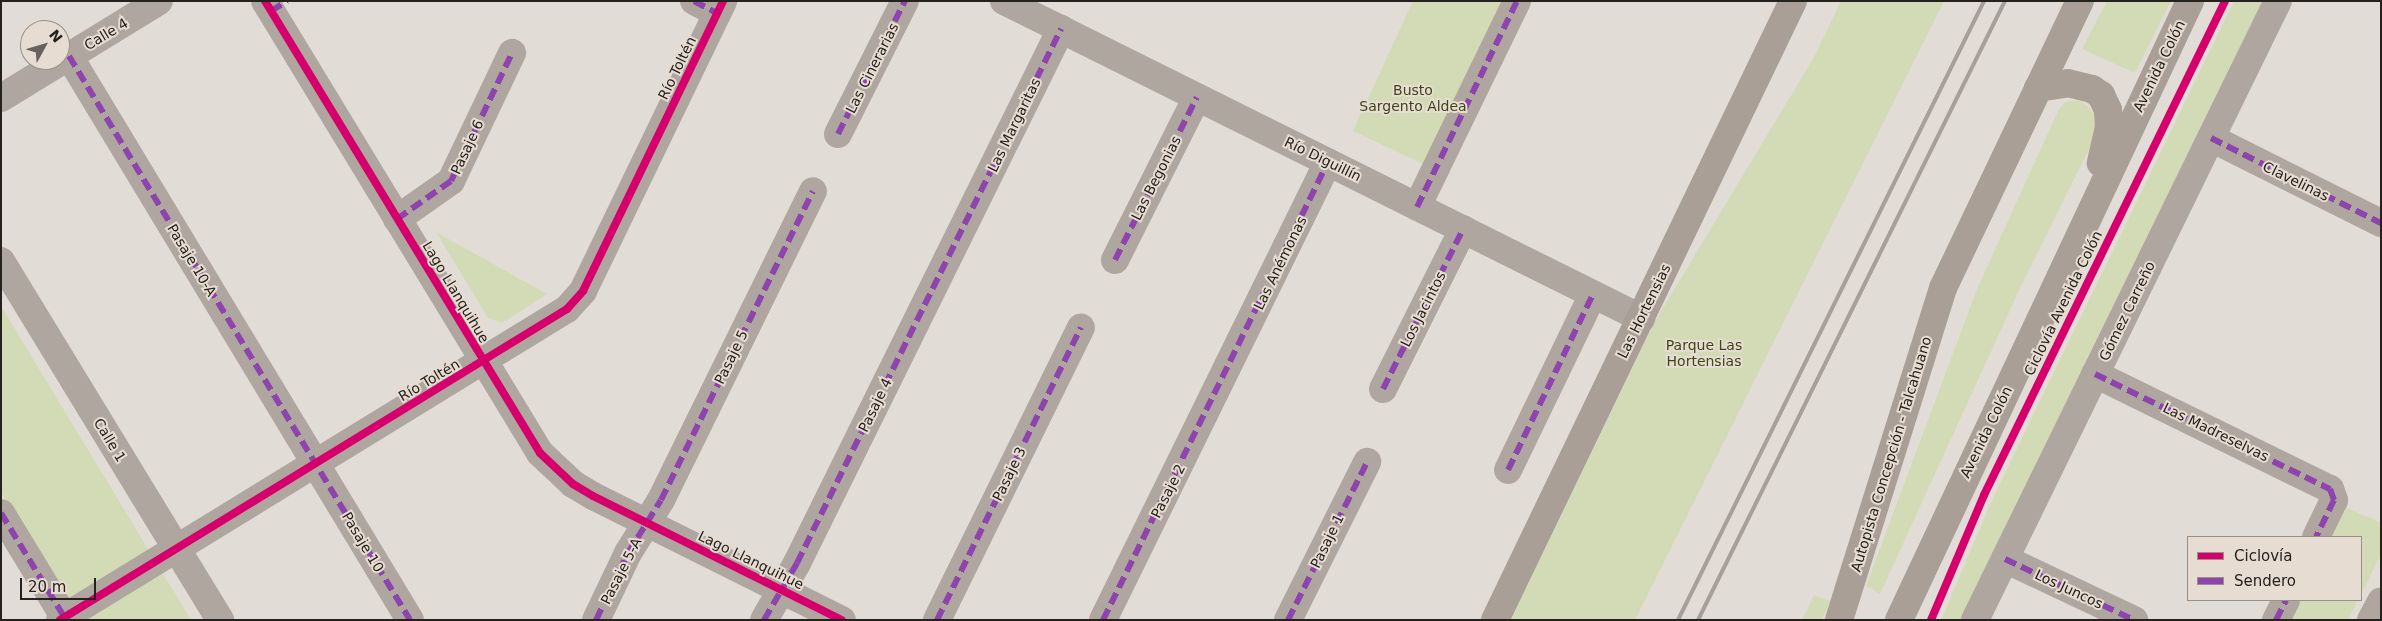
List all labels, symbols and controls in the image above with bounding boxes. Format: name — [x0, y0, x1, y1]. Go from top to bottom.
street label: Calle 4 — [81, 14, 131, 54]
street label: Avenida Colón — [2130, 17, 2188, 115]
north arrow — [20, 20, 70, 70]
street label: Las Cinerarias — [842, 20, 902, 116]
text: N — [46, 27, 66, 46]
street label: Río Toltén — [654, 34, 700, 102]
street label: Las Margaritas — [984, 75, 1044, 175]
park label: Busto Sargento Aldea — [1359, 82, 1467, 114]
street label: Pasaje 6 — [447, 117, 487, 177]
street label: Las Begonias — [1128, 133, 1184, 223]
street label: Río Diguillín — [1282, 133, 1364, 185]
street label: Clavelinas — [2260, 158, 2332, 204]
street label: Las Anémonas — [1250, 213, 1310, 313]
street label: Pasaje 10-A — [164, 221, 220, 299]
street label: Ciclovía Avenida Colón — [2021, 228, 2105, 378]
street label: Lago Llanquihue — [419, 238, 493, 346]
street label: Gómez Carreño — [2096, 258, 2158, 364]
street label: Las Hortensias — [1614, 261, 1674, 361]
street label: Los Jacintos — [1397, 268, 1449, 350]
street label: Pasaje 5 — [711, 327, 751, 387]
street label: Autopista Concepción - Talcahuano — [1847, 334, 1935, 574]
park label: Parque Las Hortensias — [1666, 337, 1742, 370]
street label: Río Toltén — [395, 355, 463, 405]
street label: Pasaje 4 — [855, 375, 895, 435]
street label: Avenida Colón — [1957, 383, 2015, 481]
street label: Las Madreselvas — [2160, 399, 2272, 465]
street label: Calle 1 — [90, 415, 130, 465]
street label: Pasaje 3 — [989, 444, 1029, 504]
street label: Pasaje 2 — [1147, 461, 1189, 521]
street label: Pasaje 10 — [339, 509, 387, 575]
street label: Pasaje 1 — [1307, 511, 1347, 571]
street label: Lago Llanquihue — [695, 527, 807, 593]
street label: Pasaje 5-A — [597, 535, 645, 607]
legend — [2187, 536, 2362, 601]
text: Ciclovía — [2234, 547, 2292, 565]
street label: Los Juncos — [2032, 566, 2106, 612]
scale bar — [22, 568, 99, 600]
text: Sendero — [2234, 572, 2296, 590]
text: 20 m — [28, 578, 66, 596]

